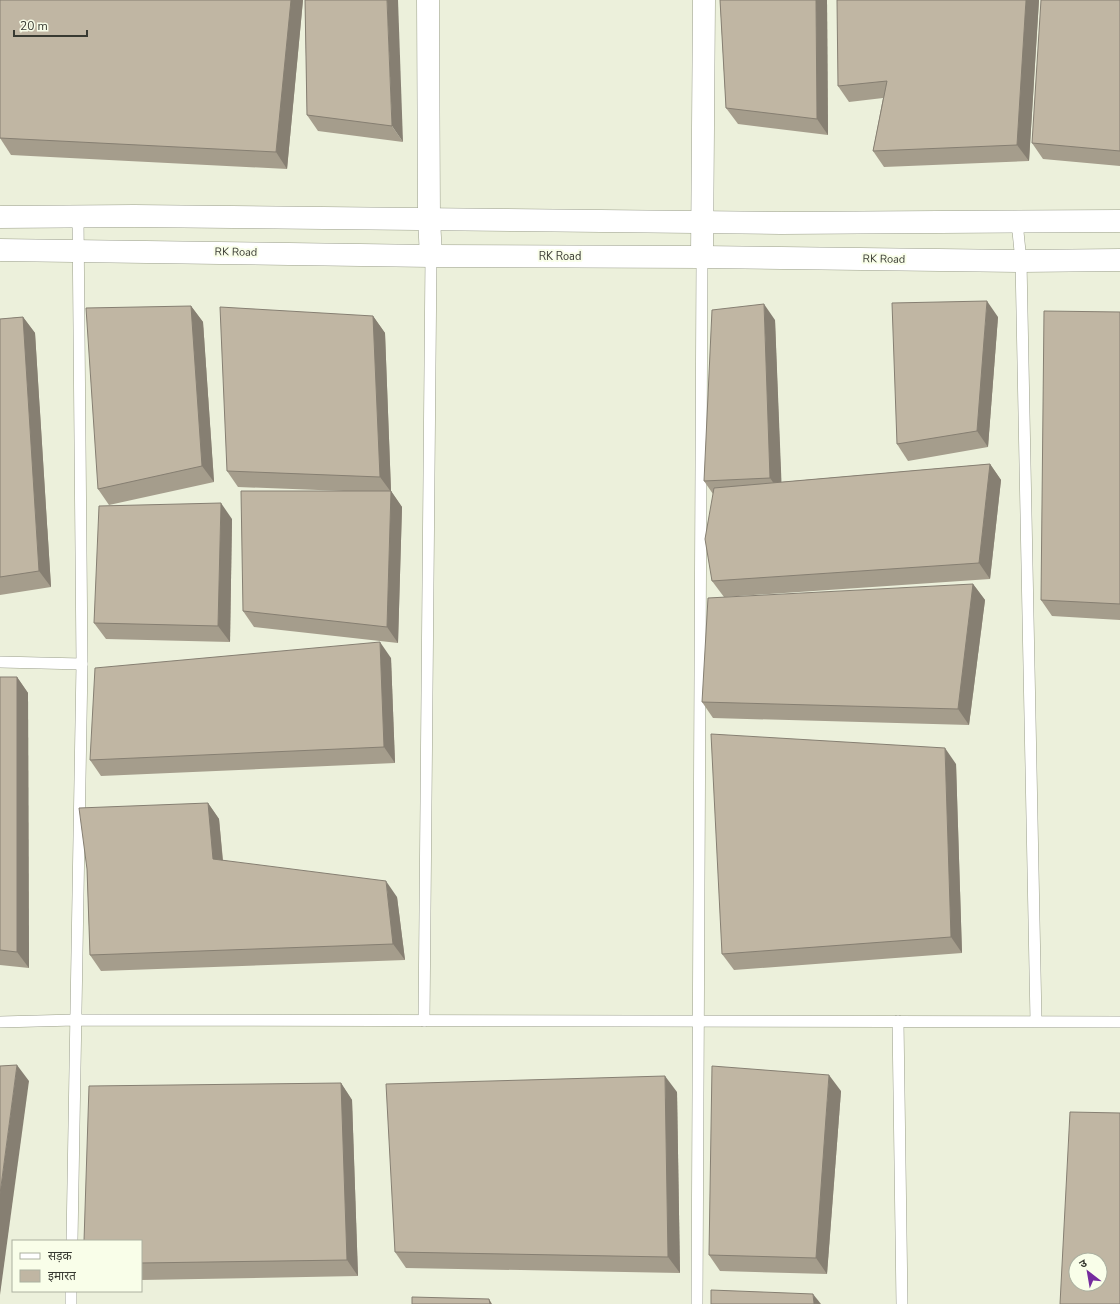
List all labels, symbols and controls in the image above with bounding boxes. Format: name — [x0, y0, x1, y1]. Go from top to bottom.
scale bar — [14, 12, 87, 38]
text: 20 m — [20, 18, 48, 34]
street label: RK Road — [215, 244, 257, 260]
street label: RK Road — [539, 249, 581, 264]
street label: RK Road — [863, 251, 905, 267]
legend — [12, 1240, 142, 1292]
text: सड़क — [48, 1248, 73, 1264]
north arrow — [1068, 1252, 1108, 1292]
text: उ — [1076, 1255, 1090, 1272]
text: इमारत — [48, 1268, 77, 1284]

